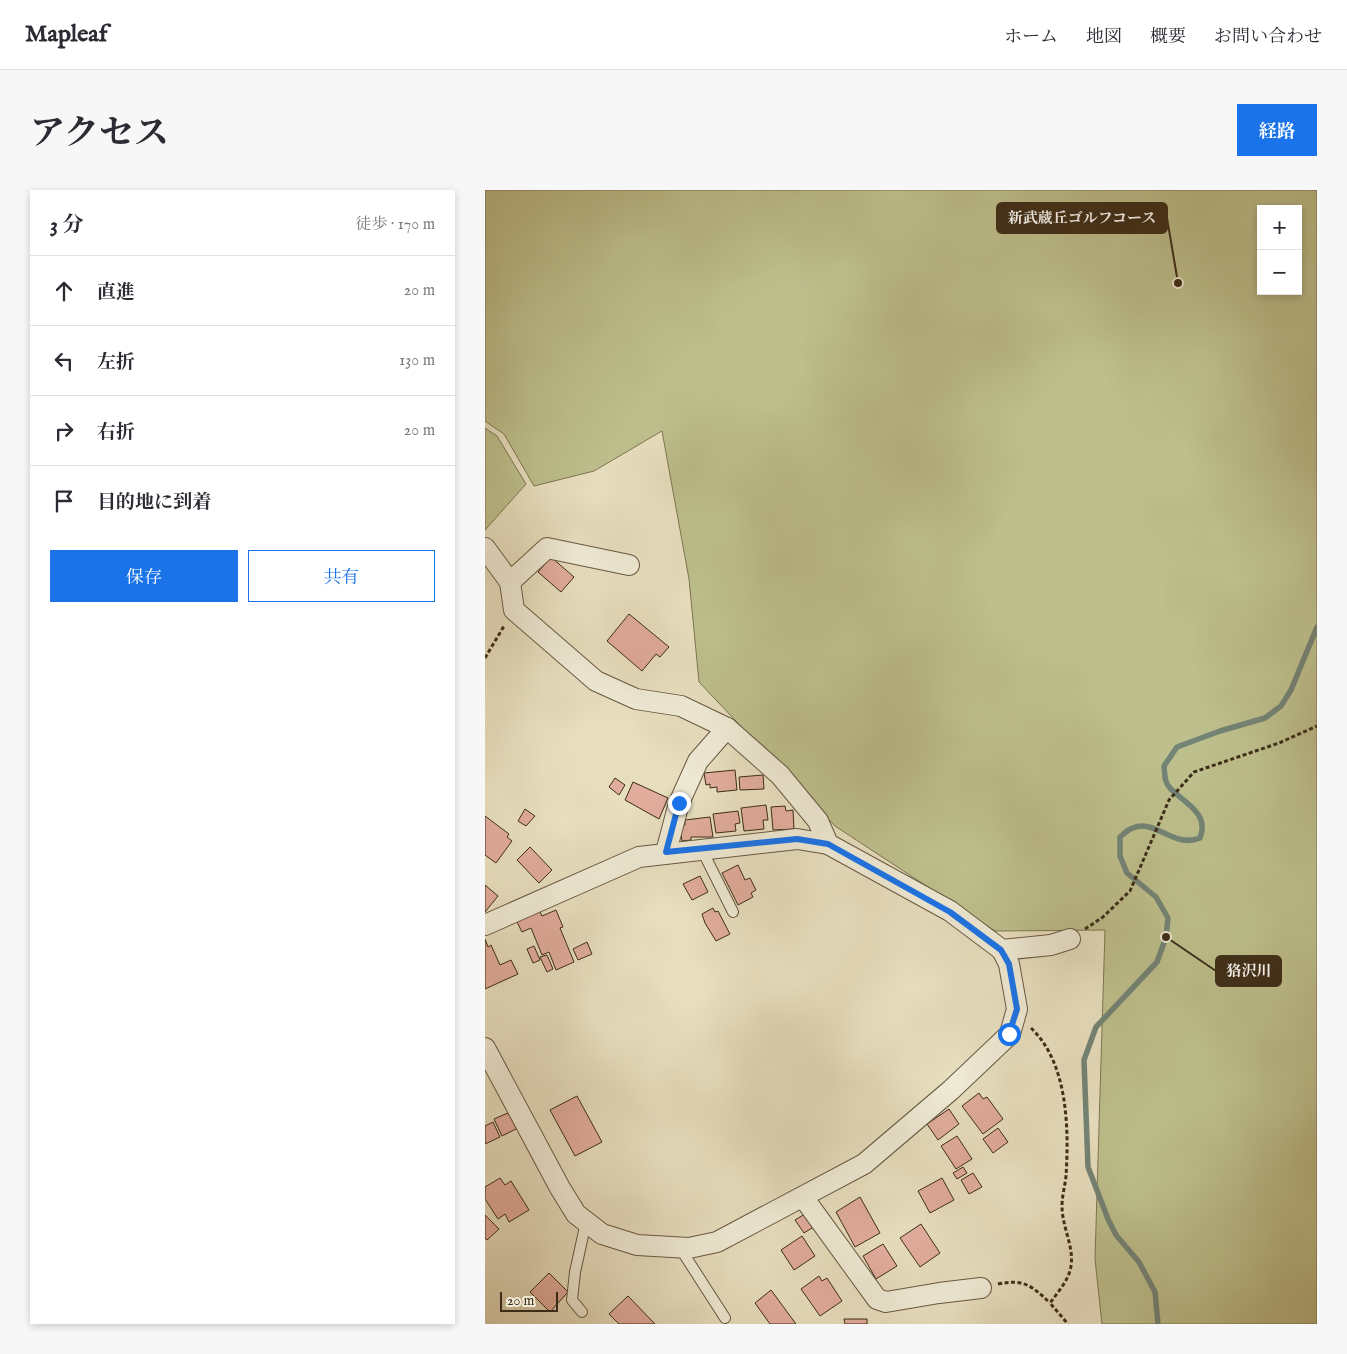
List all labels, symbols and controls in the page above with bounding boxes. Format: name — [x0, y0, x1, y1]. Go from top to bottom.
text: Mapleaf — [25, 19, 107, 50]
text: ホーム — [1004, 26, 1058, 49]
text: 地図 — [1086, 26, 1122, 49]
text: 概要 — [1150, 26, 1186, 49]
text: お問い合わせ — [1214, 26, 1322, 49]
button: 経路 — [1237, 104, 1317, 156]
text: アクセス — [30, 112, 169, 157]
callout: 新武蔵丘ゴルフコース — [997, 203, 1167, 233]
map controls — [1257, 205, 1302, 295]
button: + — [1257, 205, 1302, 250]
text: 新武蔵丘ゴルフコース — [1008, 209, 1156, 228]
text: 3 分 — [50, 212, 83, 239]
text: 徒歩 · 170 m — [355, 215, 435, 235]
button: − — [1257, 250, 1302, 295]
icon: ahead — [50, 277, 78, 305]
text: 直進 — [97, 281, 135, 305]
text: 20 m — [404, 281, 435, 301]
icon: left — [50, 347, 78, 375]
text: 左折 — [97, 351, 135, 375]
text: 130 m — [399, 351, 435, 371]
icon: right — [50, 417, 78, 445]
text: 右折 — [97, 421, 135, 445]
text: 20 m — [404, 421, 435, 441]
icon: arrive — [50, 487, 78, 515]
text: 目的地に到着 — [97, 491, 211, 515]
button: 保存 — [50, 550, 238, 602]
button: 共有 — [248, 550, 435, 602]
route end — [668, 792, 691, 815]
callout: 狢沢川 — [1216, 956, 1281, 986]
text: 狢沢川 — [1226, 962, 1272, 981]
route start — [998, 1023, 1021, 1046]
scale bar — [500, 1289, 557, 1312]
text: 20 m — [507, 1292, 534, 1310]

